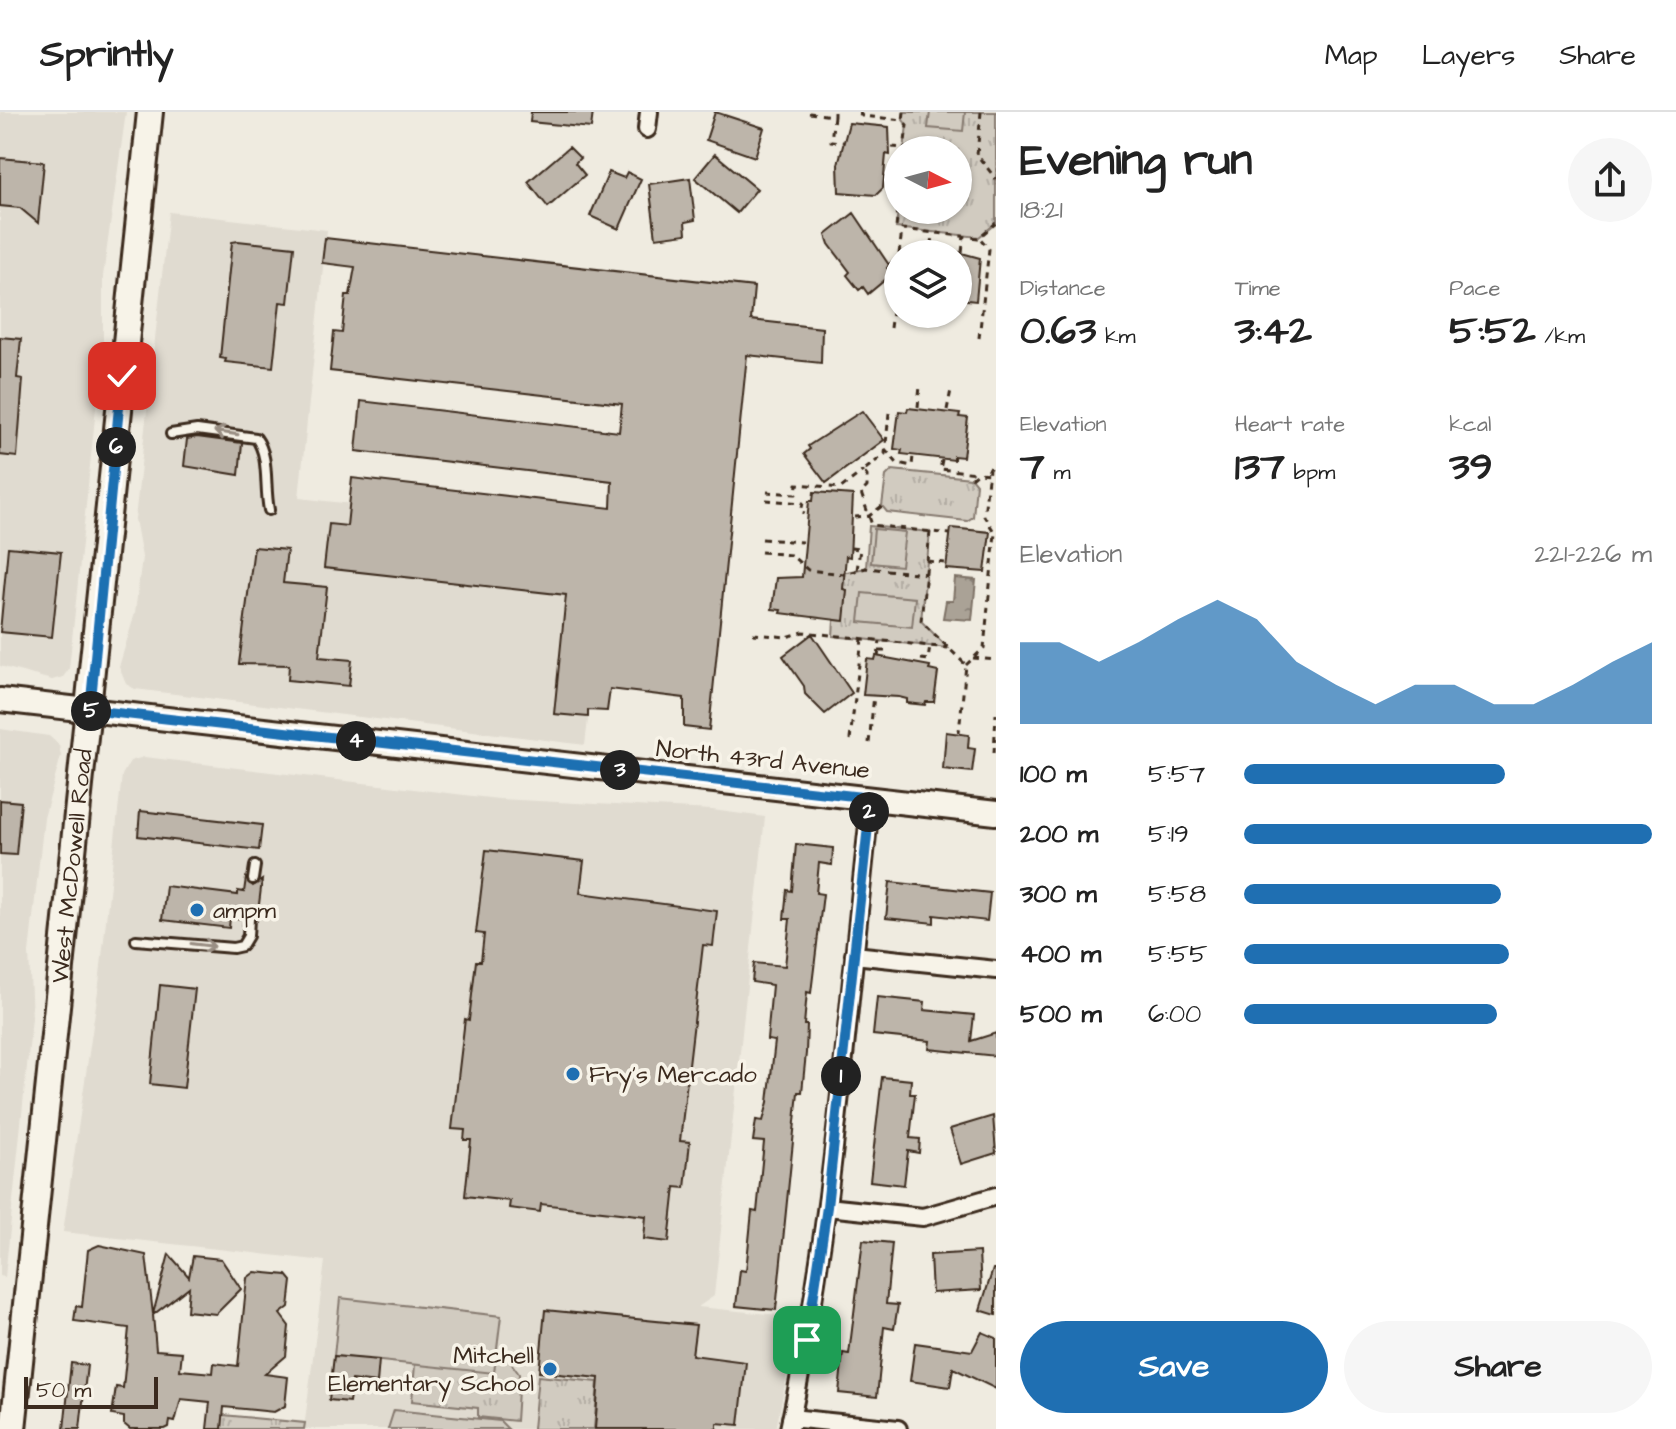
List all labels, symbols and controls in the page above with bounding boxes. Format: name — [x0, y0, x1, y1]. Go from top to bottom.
text: Sprintly — [40, 29, 173, 81]
text: Map — [1325, 36, 1378, 75]
text: Layers — [1422, 36, 1515, 75]
text: Share — [1559, 36, 1636, 75]
text: Evening run — [1020, 131, 1252, 192]
north arrow — [884, 136, 972, 224]
map controls — [884, 136, 972, 328]
button: share — [1568, 138, 1652, 222]
text: 18:21 — [1020, 192, 1063, 228]
button: layers — [884, 240, 972, 328]
text: Distance — [1020, 273, 1106, 304]
text: Time — [1235, 273, 1281, 304]
text: Pace — [1449, 273, 1500, 304]
text: 0.63 — [1020, 304, 1096, 359]
text: 3:42 — [1235, 304, 1312, 359]
text: 5:52 — [1449, 304, 1536, 359]
text: km — [1096, 321, 1136, 352]
text: /km — [1536, 321, 1585, 352]
pin — [88, 342, 156, 410]
icon: check — [100, 354, 144, 398]
text: Elevation — [1020, 409, 1107, 440]
text: Heart rate — [1235, 409, 1345, 440]
text: kcal — [1449, 409, 1491, 440]
one-way arrow — [213, 426, 240, 441]
pin: 6 — [96, 427, 136, 467]
text: 6 — [109, 431, 123, 462]
text: 7 — [1020, 440, 1045, 495]
text: 137 — [1235, 440, 1285, 495]
text: 39 — [1449, 440, 1492, 495]
text: m — [1045, 457, 1071, 488]
text: bpm — [1285, 457, 1335, 488]
text: Elevation — [1020, 536, 1122, 572]
text: 221–226 m — [1534, 536, 1652, 572]
pin: 5 — [71, 691, 111, 731]
text: 5 — [83, 695, 99, 726]
pin: 4 — [336, 721, 376, 761]
text: 4 — [349, 725, 363, 756]
street label: North 43rd Avenue — [654, 732, 871, 788]
street label: West McDowell Road — [43, 747, 102, 985]
pin: 3 — [600, 750, 640, 790]
text: 3 — [614, 754, 626, 785]
text: 100 m — [1020, 756, 1087, 792]
text: 5:57 — [1148, 756, 1205, 792]
pin: 2 — [849, 792, 889, 832]
text: 2 — [863, 796, 875, 827]
text: 200 m — [1020, 816, 1098, 852]
text: 5:19 — [1148, 816, 1189, 852]
text: 300 m — [1020, 876, 1097, 912]
text: 5:58 — [1148, 876, 1206, 912]
place label: ampm — [213, 894, 276, 928]
marker: ampm — [188, 901, 206, 919]
text: 400 m — [1020, 936, 1101, 972]
text: 5:55 — [1148, 936, 1208, 972]
one-way arrow — [189, 937, 216, 952]
text: 500 m — [1020, 996, 1102, 1032]
text: 6:00 — [1148, 996, 1201, 1032]
pin: 1 — [821, 1056, 861, 1096]
place label: Fry's Mercado — [589, 1058, 757, 1093]
text: 1 — [840, 1060, 842, 1091]
marker: Fry's Mercado — [564, 1065, 582, 1083]
pin — [773, 1306, 841, 1374]
icon: arrive — [785, 1318, 829, 1362]
button: Save — [1020, 1321, 1328, 1413]
button: Share — [1344, 1321, 1652, 1413]
place label: Mitchell Elementary School — [328, 1339, 534, 1402]
marker: Mitchell Elementary School — [541, 1360, 559, 1378]
scale bar — [24, 1373, 158, 1409]
text: 50 m — [36, 1375, 91, 1406]

